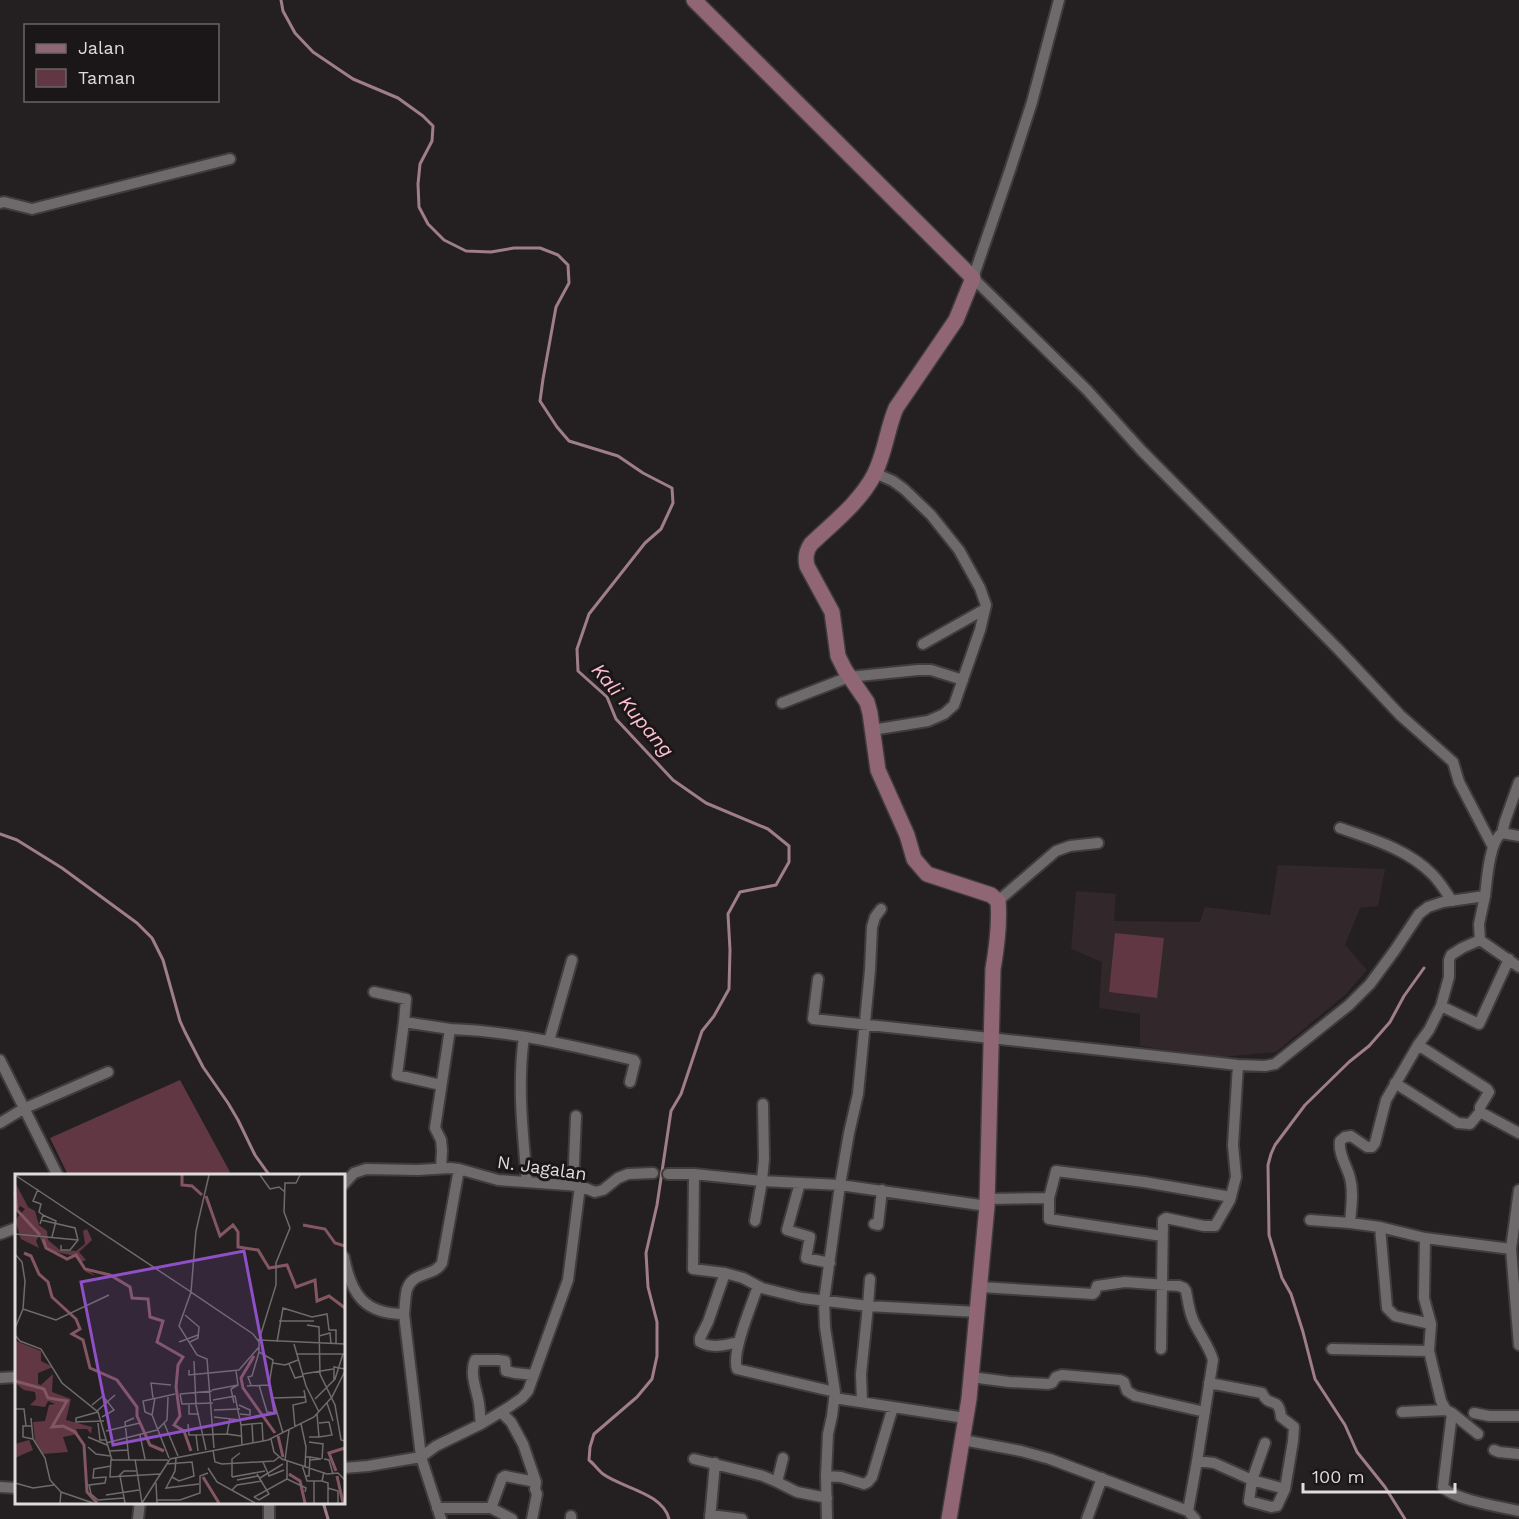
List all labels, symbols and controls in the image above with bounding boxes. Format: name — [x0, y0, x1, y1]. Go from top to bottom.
legend — [24, 24, 219, 102]
text: Jalan — [78, 37, 125, 58]
text: Taman — [78, 67, 136, 88]
water label: Kali Kupang — [587, 658, 679, 762]
street label: N. Jagalan — [496, 1151, 588, 1184]
inset map — [15, 1174, 345, 1504]
scale bar — [1303, 1456, 1454, 1494]
text: 100 m — [1312, 1466, 1365, 1487]

